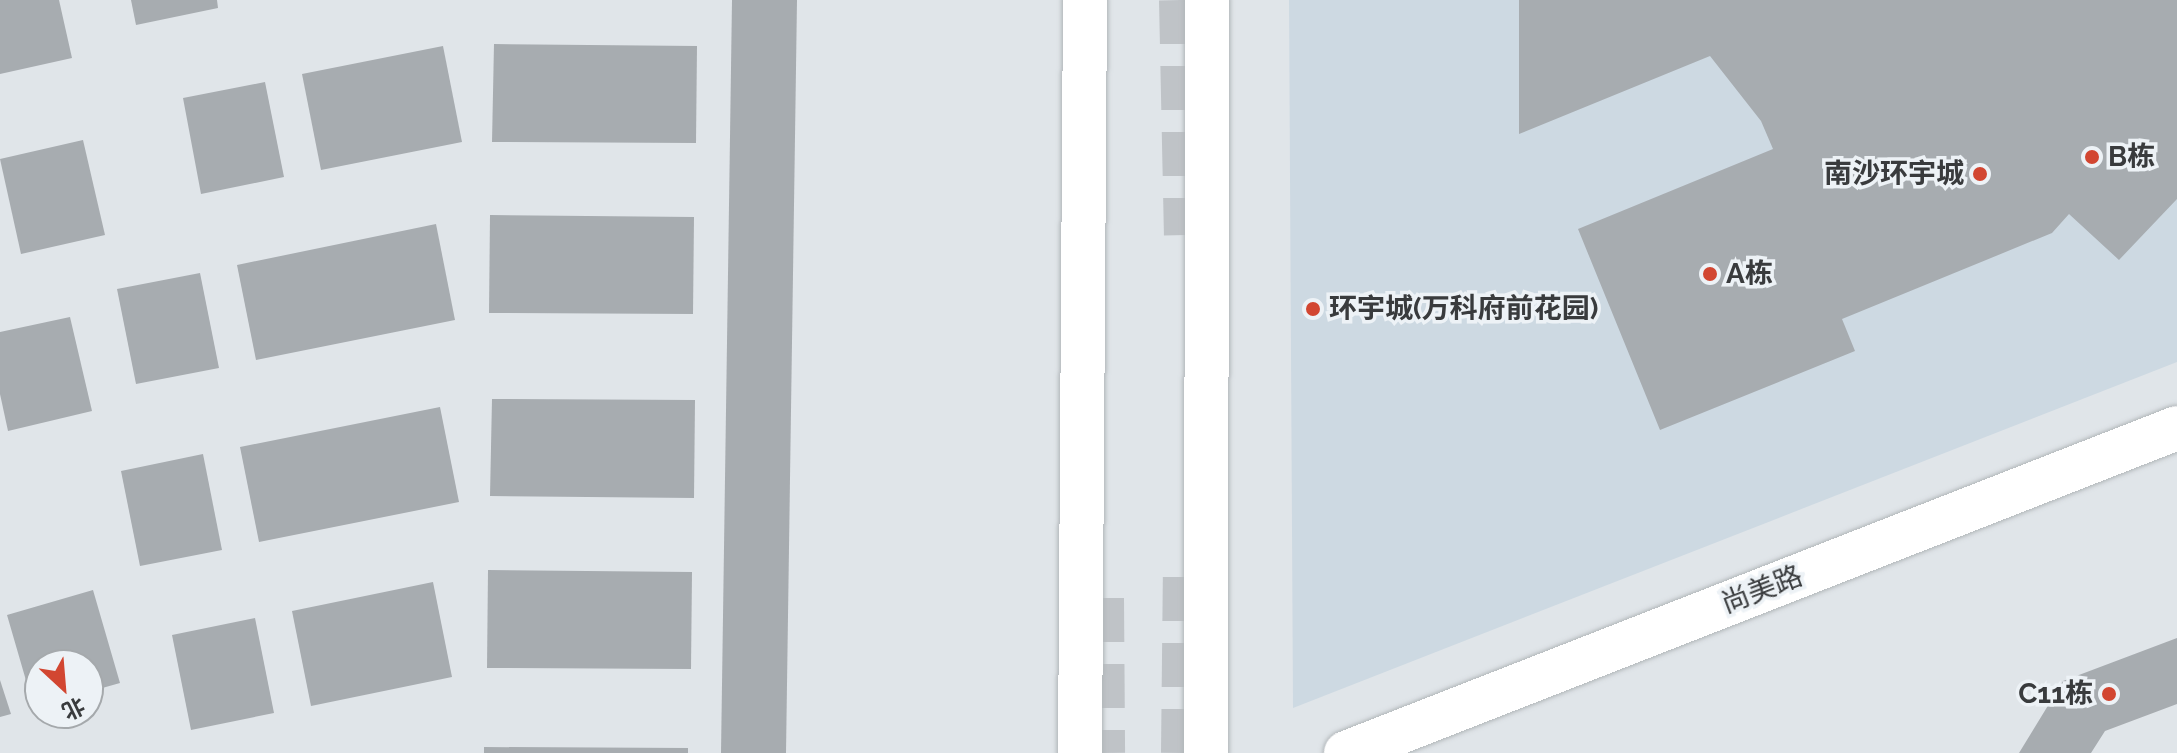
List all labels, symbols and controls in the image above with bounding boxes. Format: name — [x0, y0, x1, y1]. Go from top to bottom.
place label: B栋 — [2108, 140, 2155, 174]
marker: B栋 — [2083, 148, 2101, 166]
place label: 南沙环宇城 — [1824, 157, 1964, 191]
marker: 南沙环宇城 — [1971, 165, 1989, 183]
place label: A栋 — [1726, 257, 1773, 291]
marker: A栋 — [1701, 265, 1719, 283]
place label: 环宇城(万科府前花园) — [1329, 292, 1598, 326]
marker: 环宇城(万科府前花园) — [1304, 300, 1322, 318]
street label: 尚美路 — [1717, 559, 1807, 621]
north arrow — [24, 649, 104, 729]
place label: C11栋 — [2018, 677, 2093, 711]
marker: C11栋 — [2100, 685, 2118, 703]
text: 北 — [58, 692, 89, 725]

